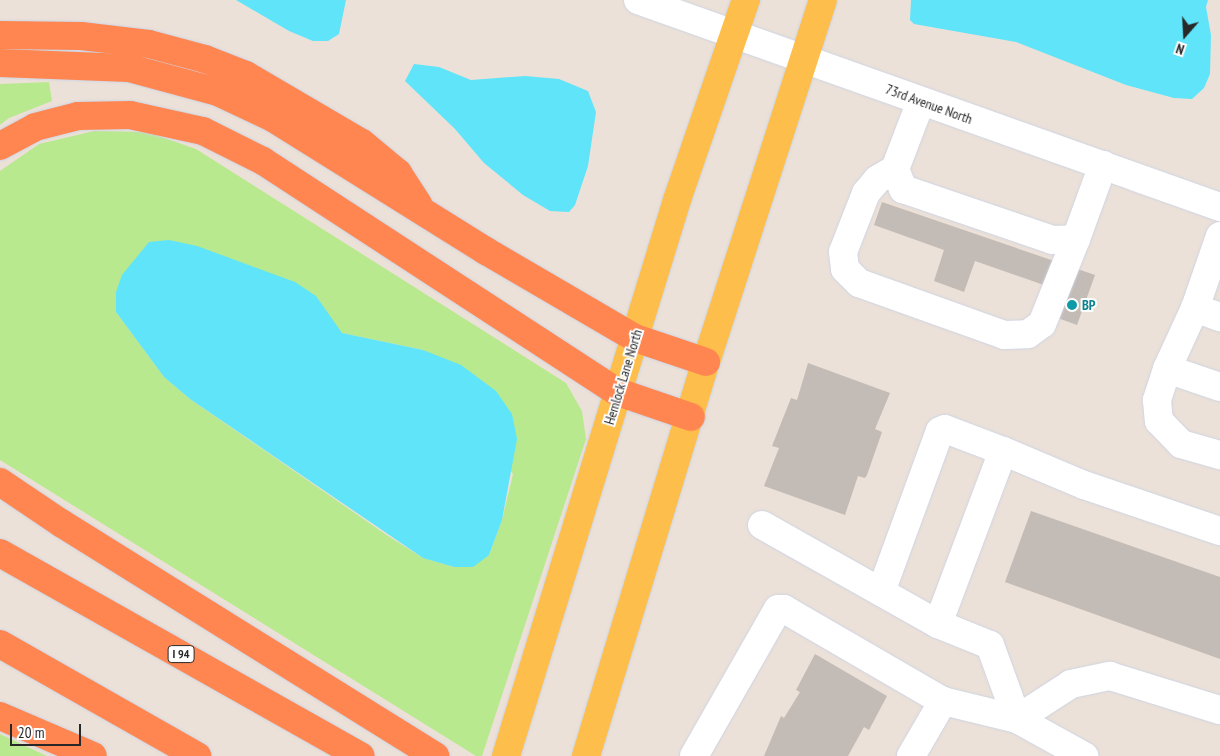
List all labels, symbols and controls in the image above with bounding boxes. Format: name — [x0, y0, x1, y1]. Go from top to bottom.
north arrow — [1160, 10, 1210, 60]
text: N — [1174, 39, 1187, 59]
street label: 73rd Avenue North — [883, 80, 975, 128]
place label: BP — [1082, 297, 1096, 313]
marker: BP — [1066, 299, 1078, 311]
street label: Hemlock Lane North — [600, 327, 646, 427]
road number: I 94 — [167, 644, 195, 664]
scale bar — [12, 714, 84, 746]
text: 20 m — [18, 723, 44, 742]

